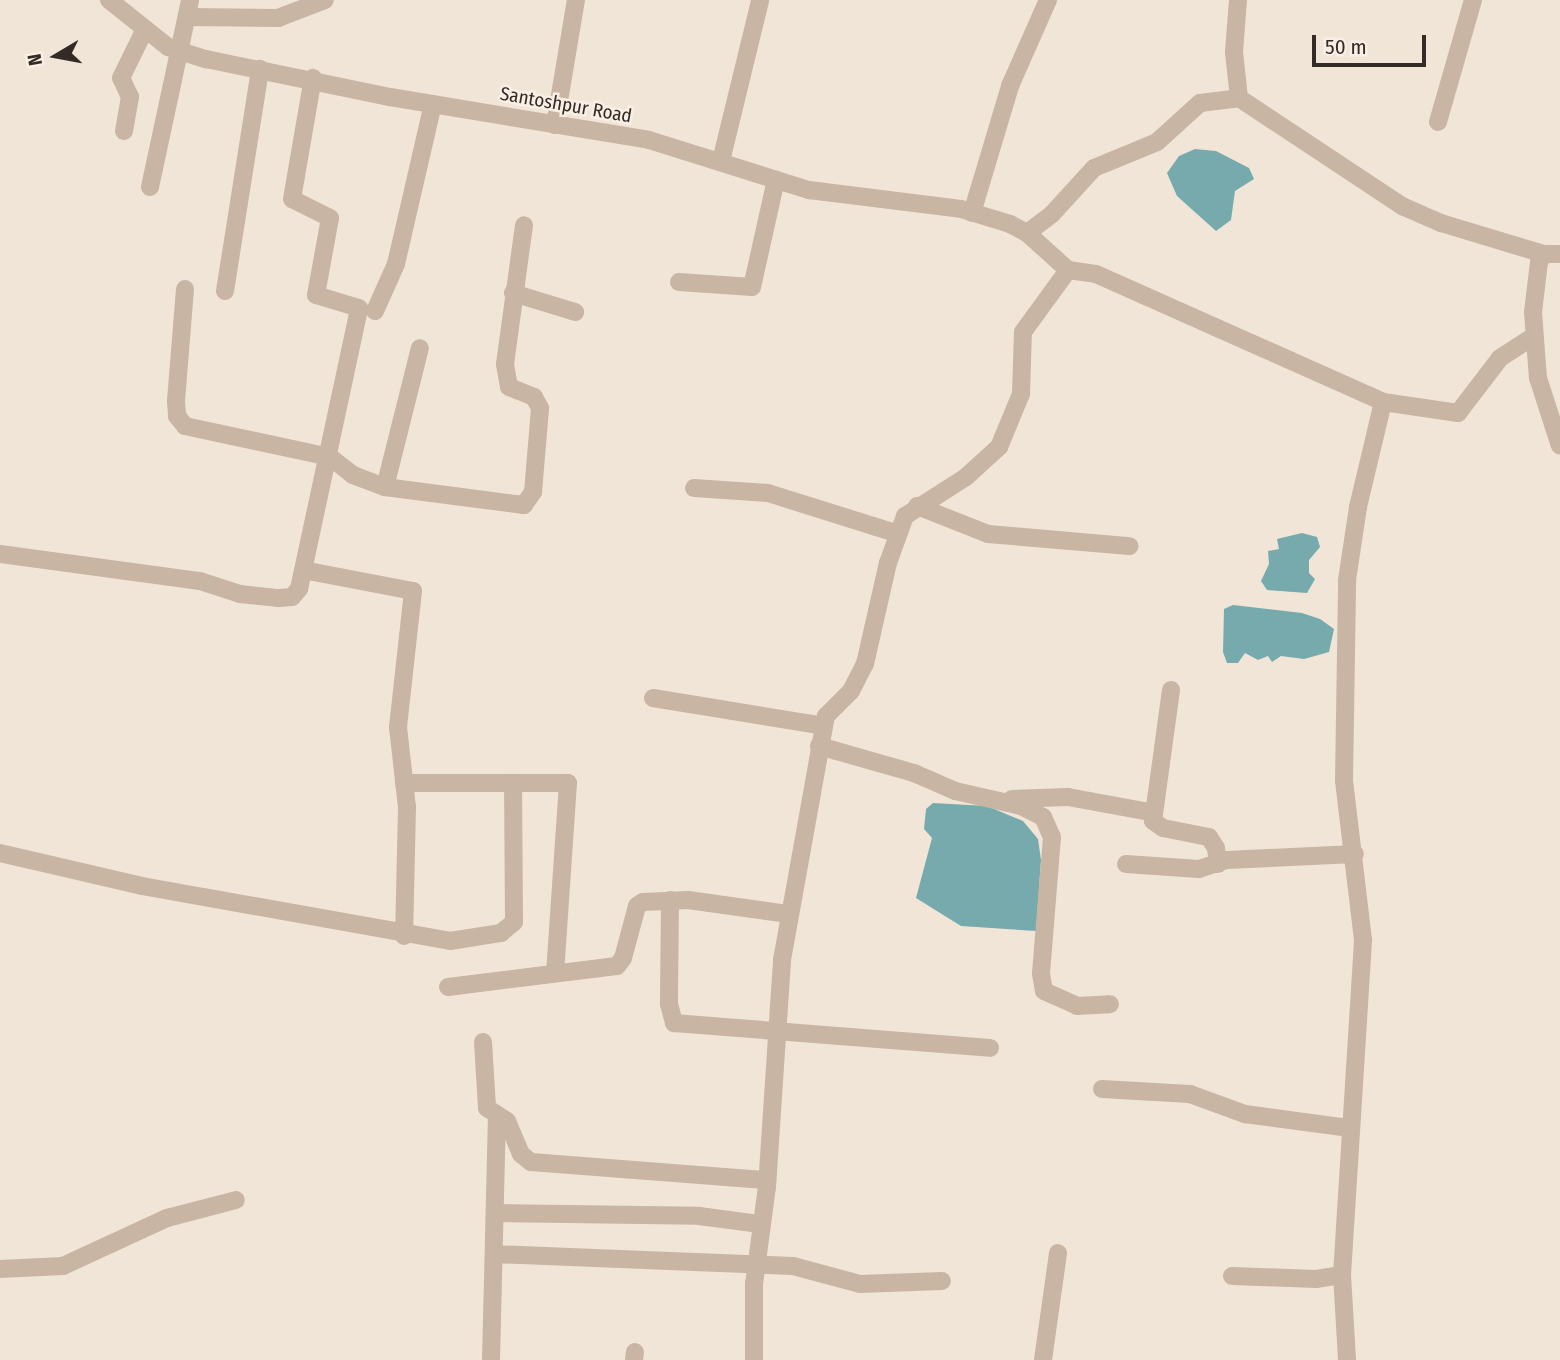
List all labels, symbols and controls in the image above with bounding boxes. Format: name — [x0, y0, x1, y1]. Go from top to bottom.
north arrow — [21, 21, 91, 91]
scale bar — [1315, 21, 1429, 65]
text: 50 m — [1325, 34, 1367, 60]
text: N — [23, 52, 47, 67]
street label: Santoshpur Road — [498, 82, 634, 128]

